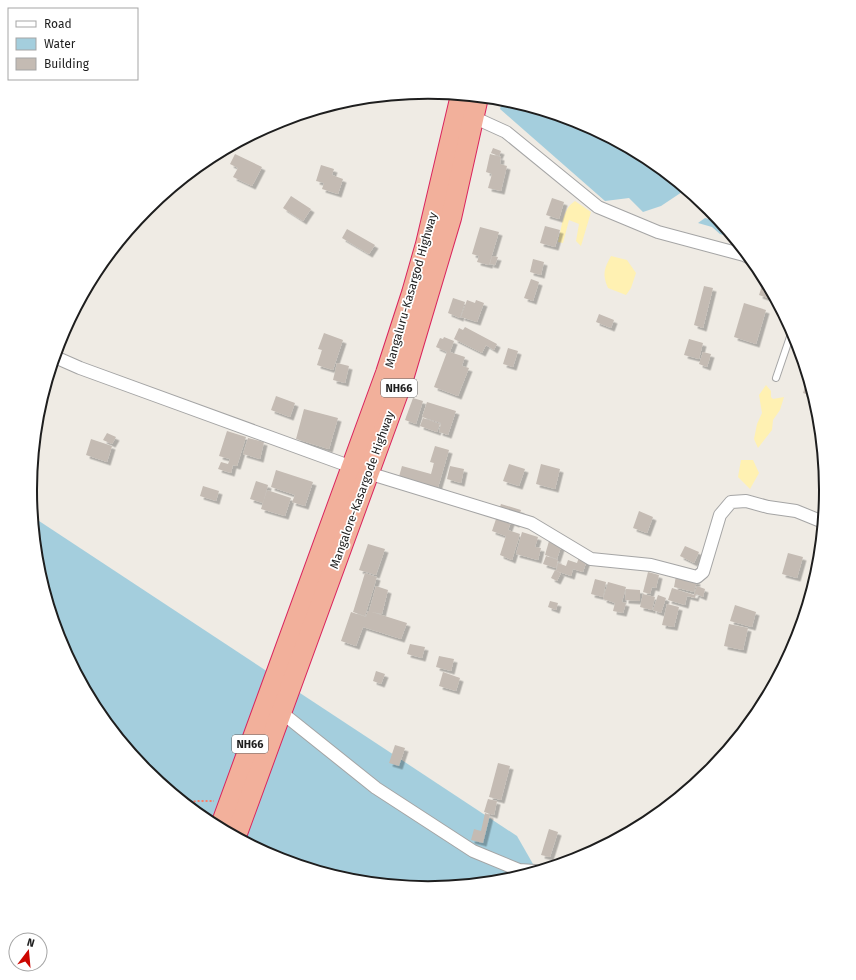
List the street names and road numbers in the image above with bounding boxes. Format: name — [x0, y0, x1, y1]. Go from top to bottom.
street label: Mangaluru-Kasargod Highway — [382, 211, 440, 369]
road number: NH66 — [381, 379, 417, 397]
street label: Mangalore-Kasargode Highway — [327, 409, 397, 571]
road number: NH66 — [232, 735, 268, 753]

